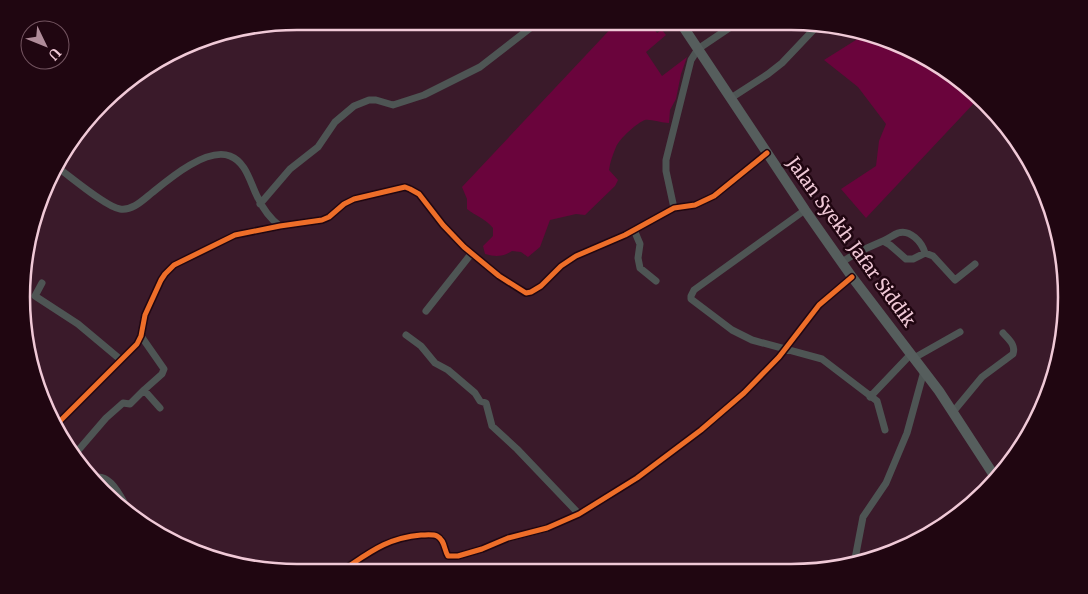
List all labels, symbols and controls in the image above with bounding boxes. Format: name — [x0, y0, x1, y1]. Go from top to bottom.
north arrow — [20, 20, 70, 70]
text: U — [44, 44, 65, 64]
street label: Jalan Syekh Jafar Siddik — [781, 151, 921, 332]

